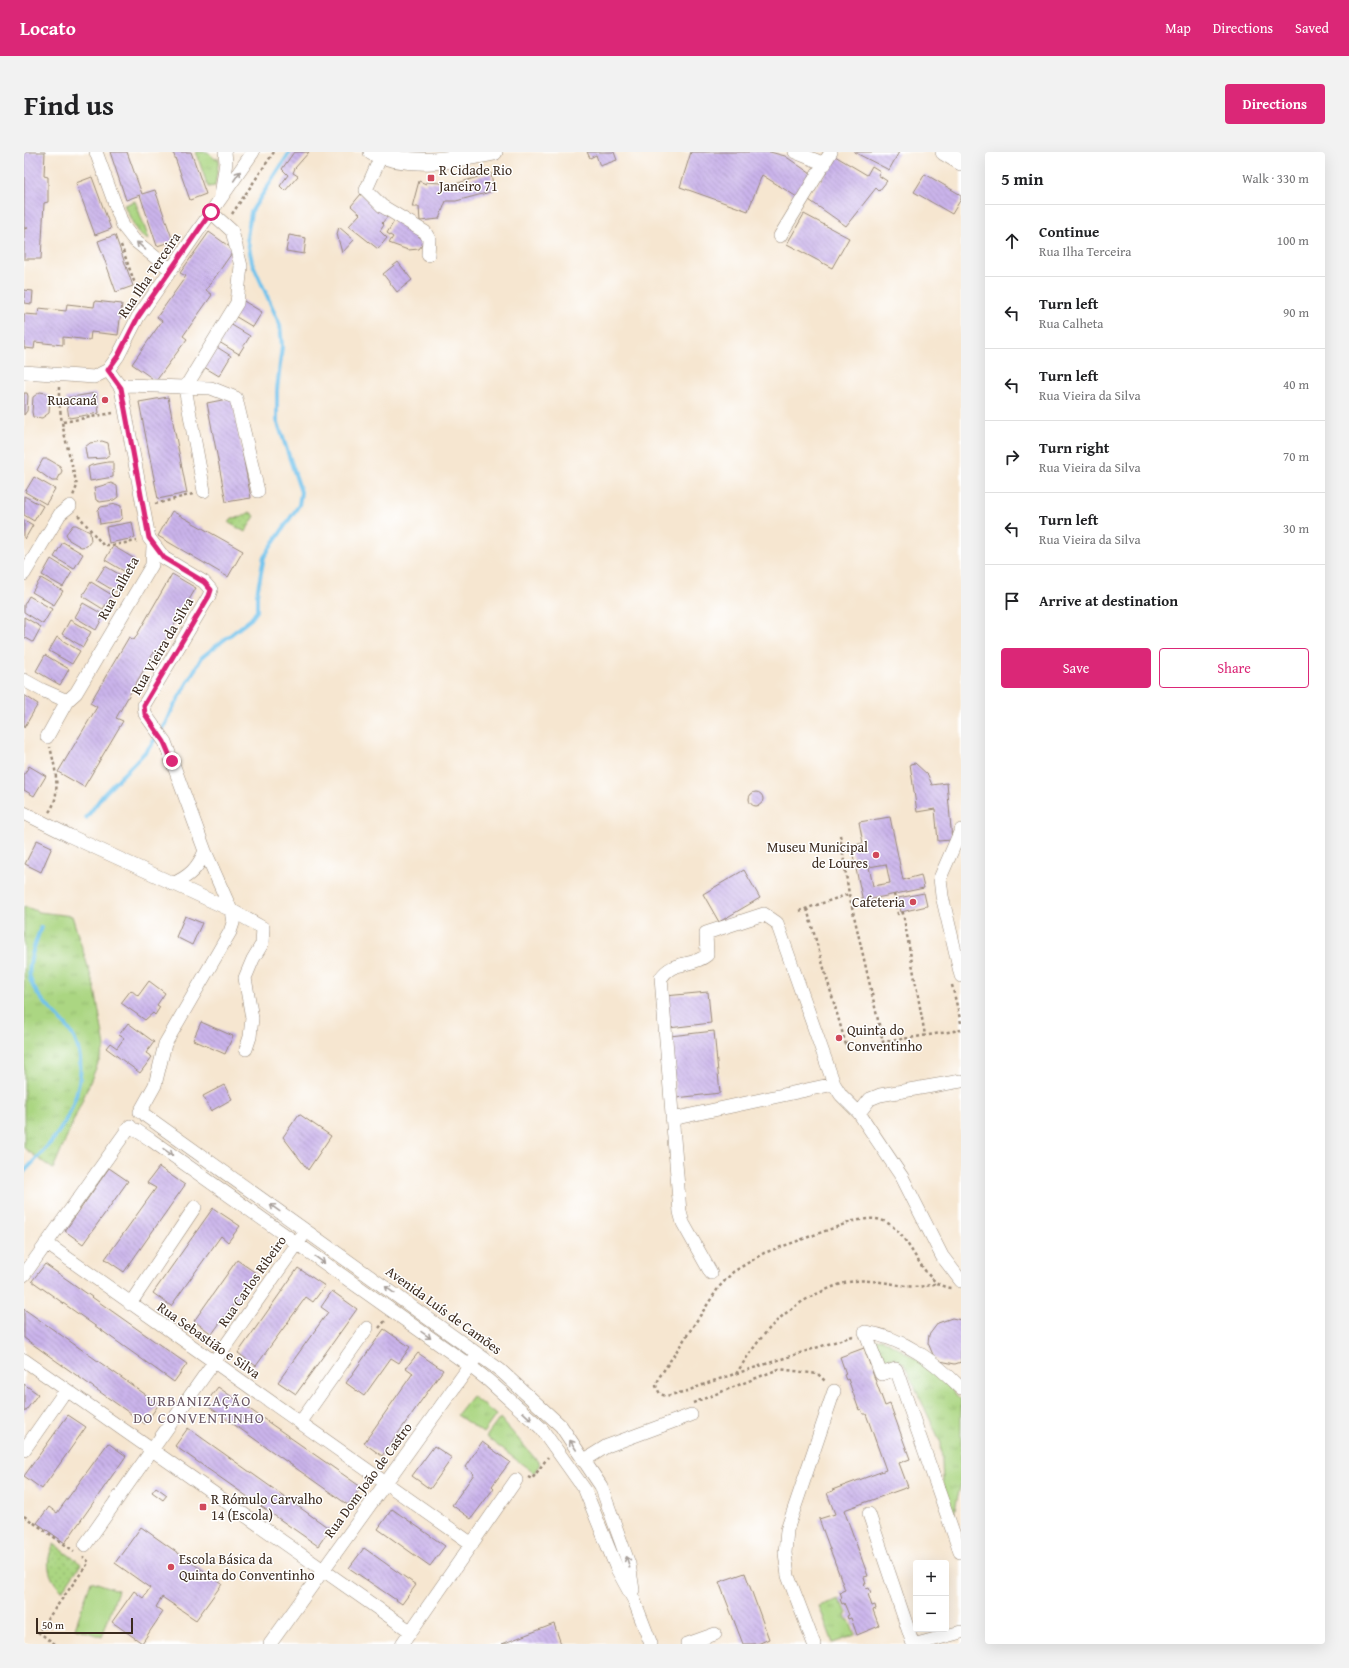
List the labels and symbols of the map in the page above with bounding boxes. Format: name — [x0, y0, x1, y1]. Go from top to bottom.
place label: R Cidade Rio Janeiro 71 — [437, 160, 512, 196]
one-way arrow — [233, 171, 241, 182]
marker: R Cidade Rio Janeiro 71 — [426, 173, 436, 183]
route start — [202, 203, 220, 221]
street label: Rua Ilha Terceira — [113, 228, 185, 322]
one-way arrow — [136, 241, 146, 250]
place label: Ruacaná — [47, 390, 97, 410]
marker: Ruacaná — [100, 395, 110, 405]
street label: Rua Calheta — [92, 552, 144, 623]
street label: Rua Vieira da Silva — [126, 593, 198, 698]
route end — [163, 752, 181, 770]
place label: Museu Municipal de Loures — [767, 837, 868, 873]
marker: Museu Municipal de Loures — [871, 850, 881, 860]
place label: Cafeteria — [852, 892, 905, 912]
marker: Cafeteria — [908, 897, 918, 907]
place label: Quinta do Conventinho — [847, 1020, 922, 1056]
marker: Quinta do Conventinho — [834, 1033, 844, 1043]
one-way arrow — [163, 1148, 174, 1156]
one-way arrow — [269, 1204, 280, 1212]
street label: Rua Carlos Ribeiro — [213, 1231, 291, 1331]
one-way arrow — [314, 1256, 325, 1264]
street label: Avenida Luís de Camões — [382, 1261, 506, 1359]
one-way arrow — [384, 1286, 395, 1294]
street label: Rua Sebastião e Silva — [153, 1297, 265, 1383]
one-way arrow — [420, 1331, 431, 1339]
district label: URBANIZAÇÃO DO CONVENTINHO — [133, 1390, 265, 1428]
one-way arrow — [522, 1411, 532, 1421]
street label: Rua Dom João de Castro — [319, 1418, 417, 1542]
one-way arrow — [569, 1439, 577, 1450]
place label: R Rómulo Carvalho 14 (Escola) — [211, 1489, 323, 1525]
marker: R Rómulo Carvalho 14 (Escola) — [198, 1502, 208, 1512]
place label: Escola Básica da Quinta do Conventinho — [179, 1549, 315, 1585]
one-way arrow — [624, 1555, 631, 1568]
marker: Escola Básica da Quinta do Conventinho — [166, 1562, 176, 1572]
scale bar — [36, 1616, 133, 1635]

